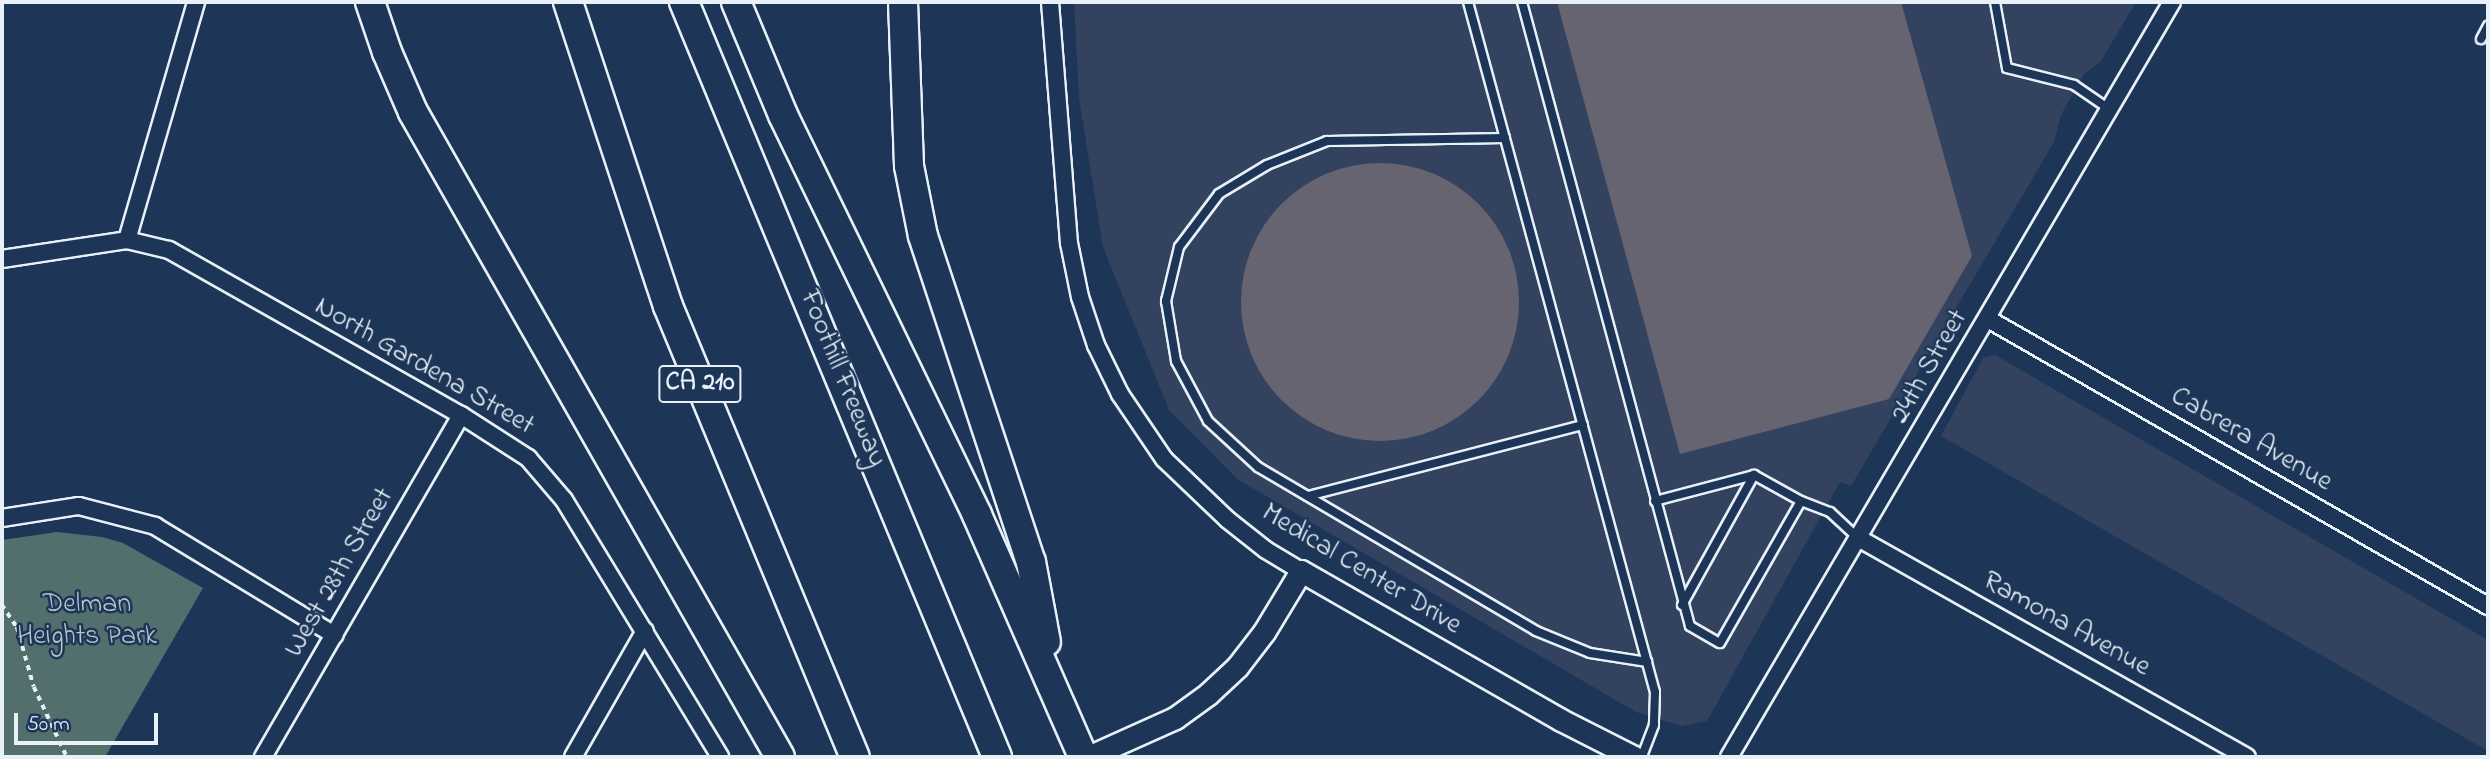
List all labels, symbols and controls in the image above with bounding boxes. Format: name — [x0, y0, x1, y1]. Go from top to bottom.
street label: Foothill Freeway — [791, 286, 893, 472]
street label: North Gardena Street — [308, 290, 540, 444]
street label: 24th Street — [1884, 304, 1976, 430]
road number: CA 210 — [658, 362, 742, 406]
street label: Cabrera Avenue — [2164, 380, 2338, 500]
street label: West 28th Street — [278, 483, 402, 663]
street label: Medical Center Drive — [1255, 497, 1467, 643]
street label: Ramona Avenue — [1976, 565, 2156, 685]
park label: Delman Heights Park — [17, 588, 157, 654]
scale bar — [18, 700, 161, 744]
text: 50 m — [27, 710, 70, 740]

